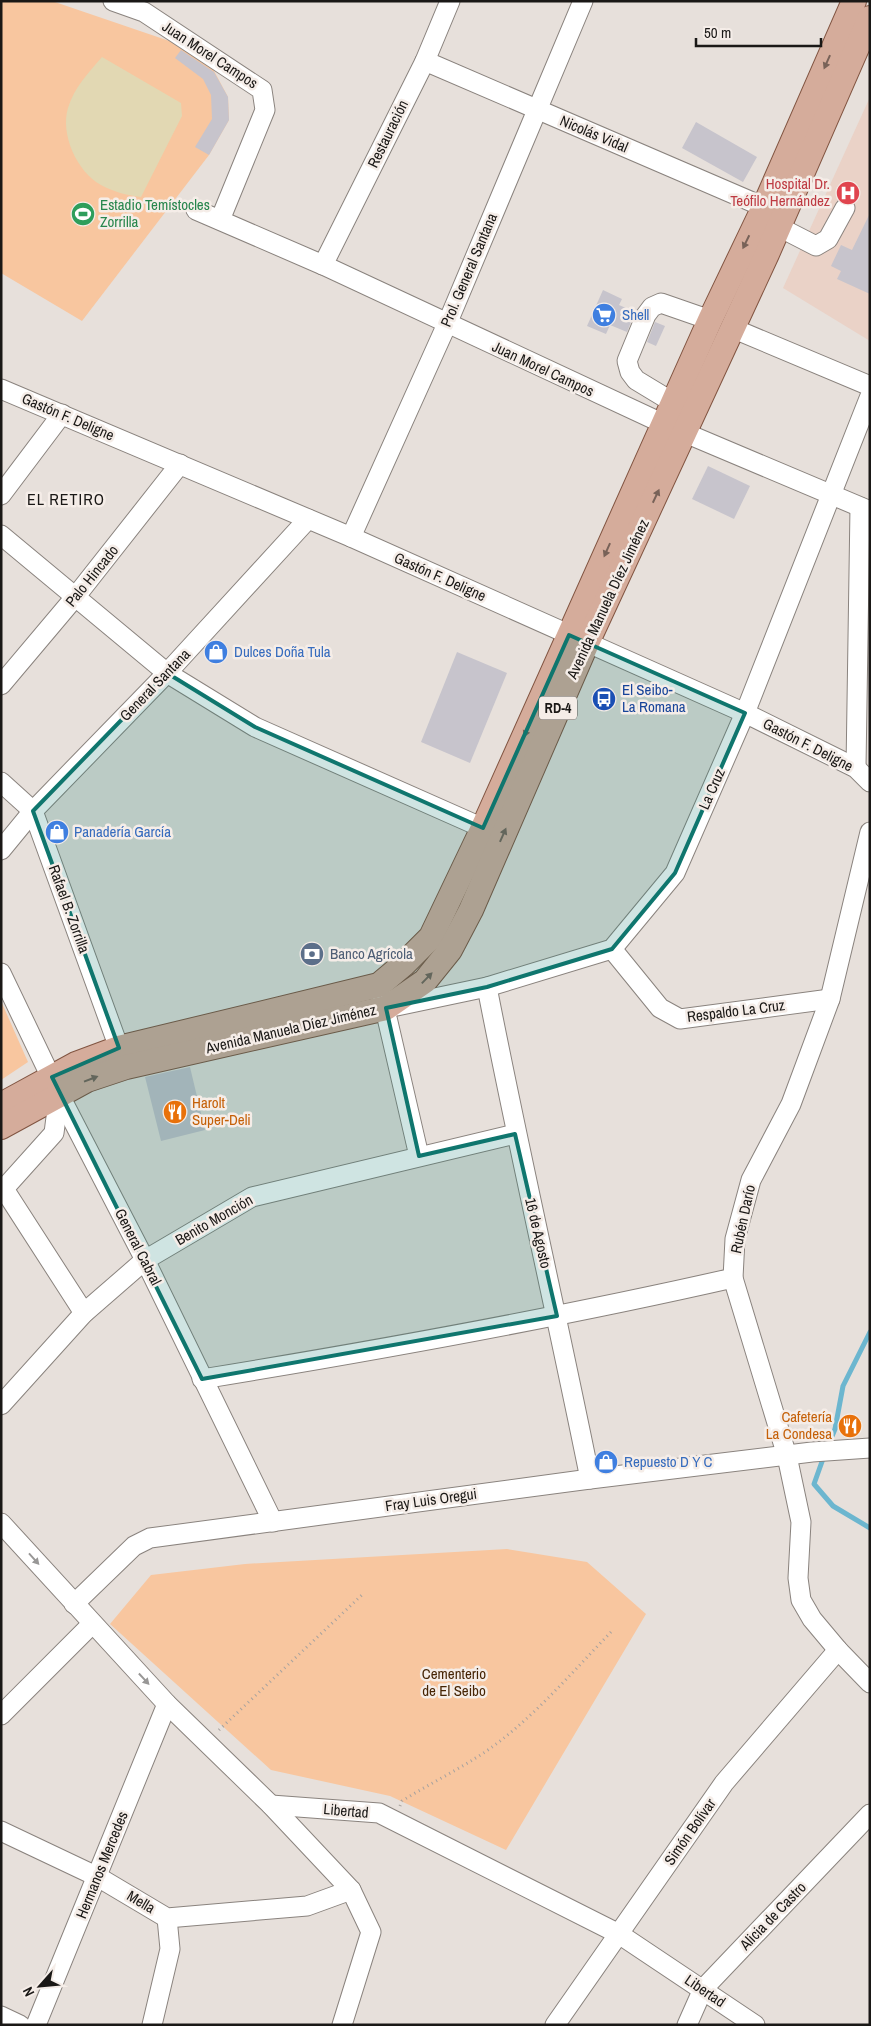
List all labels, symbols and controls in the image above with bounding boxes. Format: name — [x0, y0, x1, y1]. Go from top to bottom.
scale bar — [696, 15, 821, 47]
street label: Juan Morel Campos — [158, 16, 262, 93]
text: 50 m — [704, 22, 731, 43]
one-way arrow — [822, 55, 830, 69]
street label: Restauración — [362, 96, 413, 171]
street label: Nicolás Vidal — [557, 110, 632, 157]
place label: Hospital Dr. Teófilo Hernández — [730, 173, 830, 211]
hospital icon: Hospital Dr. Teófilo Hernández — [835, 180, 861, 206]
place label: Estadio Temístocles Zorrilla — [100, 194, 210, 232]
sports icon: Estadio Temístocles Zorrilla — [70, 201, 96, 227]
street label: Prol. General Santana — [435, 210, 502, 330]
one-way arrow — [742, 235, 750, 249]
supermarket icon: Shell — [591, 302, 617, 328]
place label: Shell — [622, 304, 649, 325]
street label: Juan Morel Campos — [489, 336, 598, 401]
street label: Gastón F. Deligne — [19, 388, 118, 446]
district label: EL RETIRO — [27, 488, 105, 510]
one-way arrow — [652, 489, 660, 503]
street label: Avenida Manuela Díez Jiménez — [561, 515, 654, 683]
street label: Palo Hincado — [60, 540, 123, 611]
one-way arrow — [603, 543, 611, 557]
street label: Gastón F. Deligne — [391, 547, 490, 606]
shop icon: Dulces Doña Tula — [203, 639, 229, 665]
place label: Dulces Doña Tula — [234, 641, 331, 662]
street label: General Santana — [115, 644, 195, 725]
place label: El Seibo- La Romana — [622, 679, 686, 717]
bus stop icon: El Seibo- La Romana — [591, 686, 617, 712]
road number: RD-4 — [539, 696, 577, 720]
street label: Gastón F. Deligne — [760, 713, 857, 776]
one-way arrow — [522, 723, 530, 737]
street label: La Cruz — [693, 765, 730, 813]
shop icon: Panadería García — [44, 819, 70, 845]
place label: Panadería García — [74, 821, 171, 842]
one-way arrow — [499, 828, 507, 843]
street label: Rafael B. Zorrilla — [44, 862, 95, 956]
bank icon: Banco Agrícola — [299, 941, 325, 967]
place label: Banco Agrícola — [330, 943, 413, 964]
one-way arrow — [421, 972, 433, 984]
street label: Respaldo La Cruz — [686, 994, 786, 1027]
street label: Avenida Manuela Díez Jiménez — [203, 999, 378, 1059]
one-way arrow — [84, 1075, 99, 1083]
place label: Harolt Super-Deli — [192, 1092, 251, 1130]
restaurant icon: Harolt Super-Deli — [162, 1099, 188, 1125]
street label: Rubén Darío — [725, 1182, 760, 1255]
street label: Benito Monción — [171, 1189, 256, 1250]
street label: 16 de Agosto — [520, 1196, 557, 1270]
street label: General Cabral — [110, 1205, 167, 1289]
place label: Cafetería La Condesa — [766, 1406, 832, 1444]
restaurant icon: Cafetería La Condesa — [837, 1413, 863, 1439]
shop icon: Repuesto D Y C — [593, 1449, 619, 1475]
place label: Repuesto D Y C — [624, 1451, 713, 1472]
street label: Fray Luis Oregui — [384, 1483, 478, 1516]
one-way arrow — [28, 1553, 40, 1565]
park label: Cementerio de El Seibo — [422, 1663, 486, 1701]
one-way arrow — [138, 1673, 150, 1685]
street label: Simón Bolívar — [659, 1794, 720, 1869]
street label: Libertad — [323, 1798, 369, 1823]
street label: Hermanos Mercedes — [70, 1808, 133, 1922]
street label: Alicia de Castro — [734, 1877, 811, 1955]
street label: Mella — [123, 1885, 159, 1918]
north arrow — [15, 1961, 65, 2011]
street label: Libertad — [681, 1969, 730, 2012]
text: N — [19, 1984, 38, 2000]

